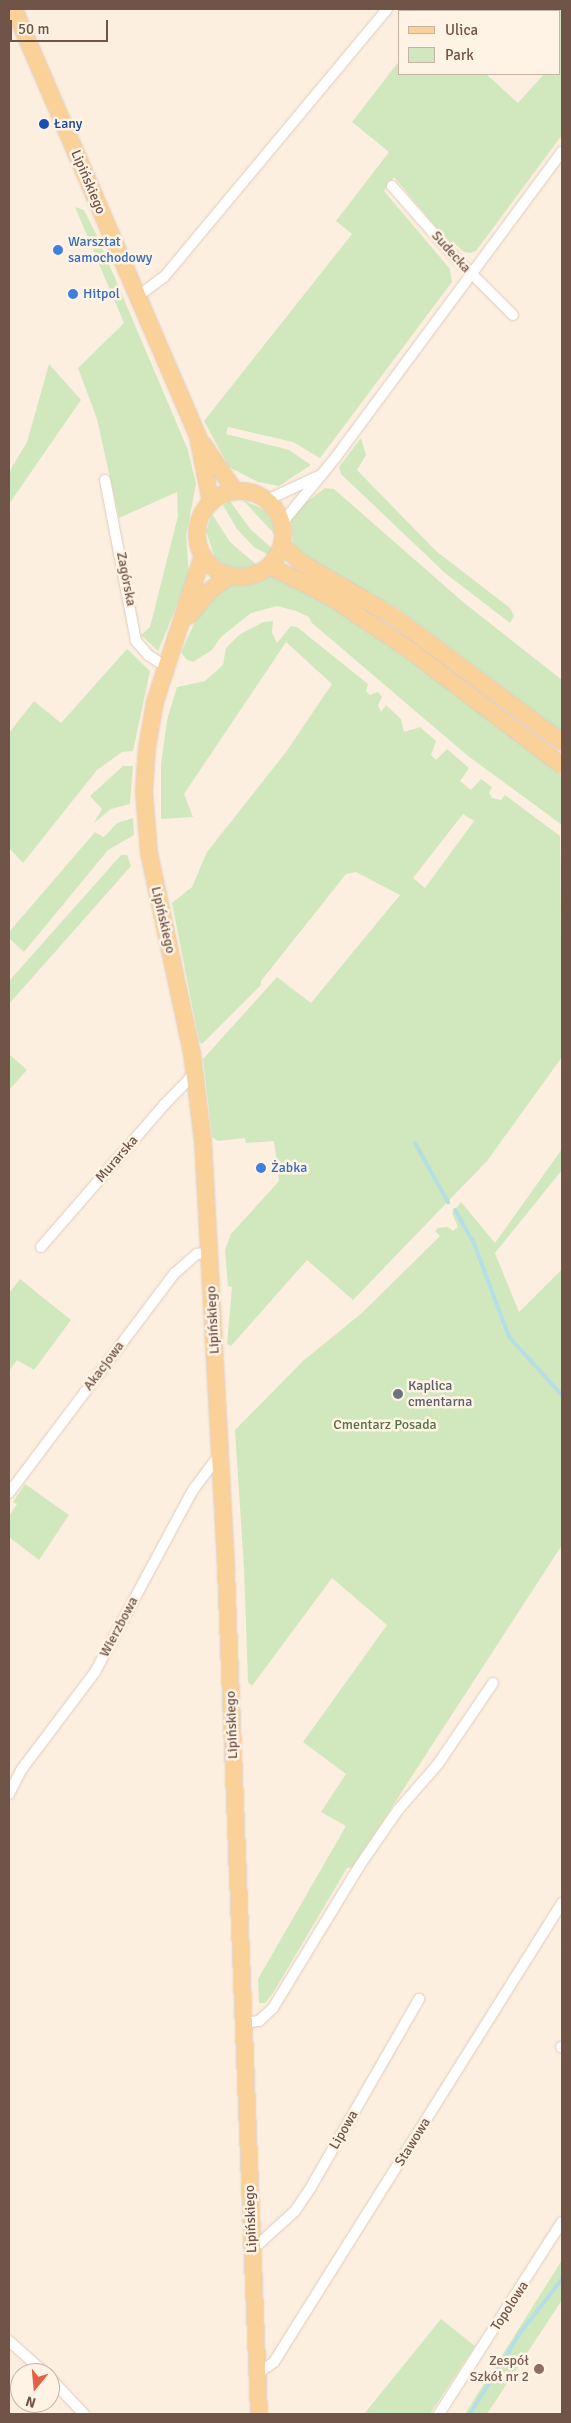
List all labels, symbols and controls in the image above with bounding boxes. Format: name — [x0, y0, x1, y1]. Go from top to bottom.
scale bar — [12, 10, 110, 42]
legend — [398, 10, 561, 75]
text: 50 m — [18, 20, 49, 38]
text: Ulica — [445, 21, 478, 39]
text: Park — [445, 46, 474, 64]
place label: Łany — [54, 116, 82, 132]
marker: Łany — [38, 118, 50, 130]
street label: Lipińskiego — [67, 147, 109, 217]
street label: Sudecka — [428, 228, 474, 276]
place label: Warsztat samochodowy — [68, 234, 152, 266]
marker: Warsztat samochodowy — [52, 244, 64, 256]
place label: Hitpol — [83, 286, 120, 302]
marker: Hitpol — [67, 288, 79, 300]
street label: Zagórska — [113, 551, 139, 607]
street label: Lipińskiego — [147, 885, 179, 955]
street label: Murarska — [92, 1132, 142, 1186]
place label: Żabka — [271, 1160, 307, 1176]
marker: Żabka — [255, 1162, 267, 1174]
street label: Lipińskiego — [203, 1285, 223, 1355]
street label: Akacjowa — [80, 1338, 128, 1394]
place label: Kaplica cmentarna — [408, 1378, 472, 1410]
marker: Kaplica cmentarna — [392, 1388, 404, 1400]
park label: Cmentarz Posada — [333, 1417, 437, 1433]
street label: Wierzbowa — [96, 1594, 142, 1660]
street label: Lipińskiego — [222, 1691, 242, 1759]
street label: Lipowa — [326, 2107, 362, 2153]
street label: Stawowa — [392, 2115, 434, 2169]
street label: Lipińskiego — [241, 2185, 261, 2253]
street label: Topolowa — [488, 2278, 532, 2334]
place label: Zespół Szkół nr 2 — [470, 2353, 529, 2386]
north arrow — [10, 2363, 60, 2413]
marker: Zespół Szkół nr 2 — [533, 2363, 545, 2375]
text: N — [24, 2392, 38, 2411]

